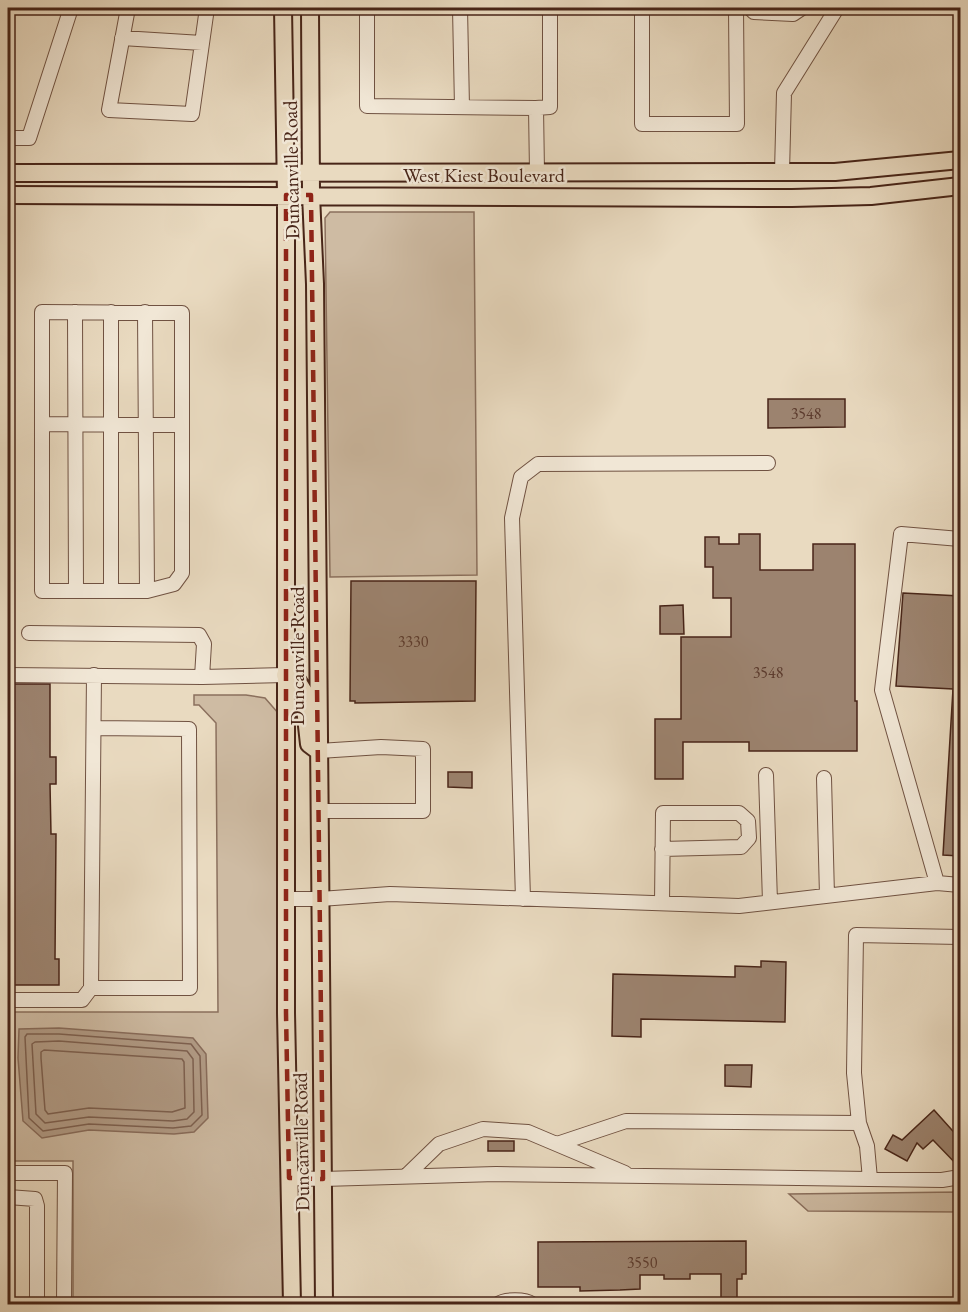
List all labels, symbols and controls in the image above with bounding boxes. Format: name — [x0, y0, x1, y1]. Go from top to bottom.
street label: Duncanville Road — [277, 99, 305, 240]
street label: West Kiest Boulevard — [403, 162, 566, 188]
house number: 3548 — [791, 403, 822, 424]
street label: Duncanville Road — [284, 586, 310, 725]
house number: 3330 — [398, 631, 429, 652]
house number: 3548 — [753, 662, 784, 683]
street label: Duncanville Road — [287, 1071, 315, 1212]
house number: 3550 — [627, 1252, 658, 1273]

